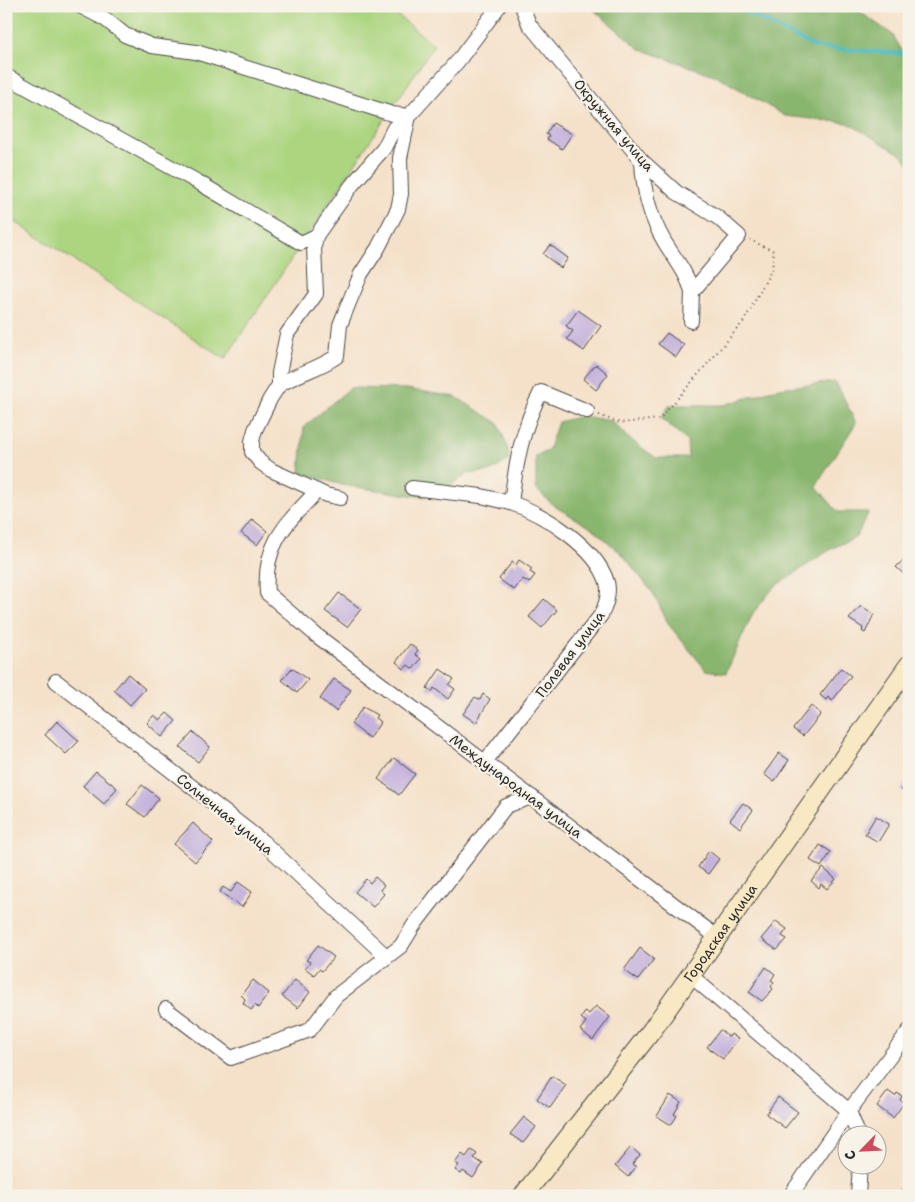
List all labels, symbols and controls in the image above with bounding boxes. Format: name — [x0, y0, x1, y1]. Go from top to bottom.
street label: Окружная улица — [570, 75, 658, 175]
street label: Полевая улица — [532, 607, 609, 701]
street label: Международная улица — [446, 730, 586, 842]
street label: Солнечная улица — [173, 769, 277, 859]
street label: Городская улица — [680, 880, 761, 986]
north arrow — [838, 1124, 888, 1174]
text: С — [840, 1148, 860, 1163]

